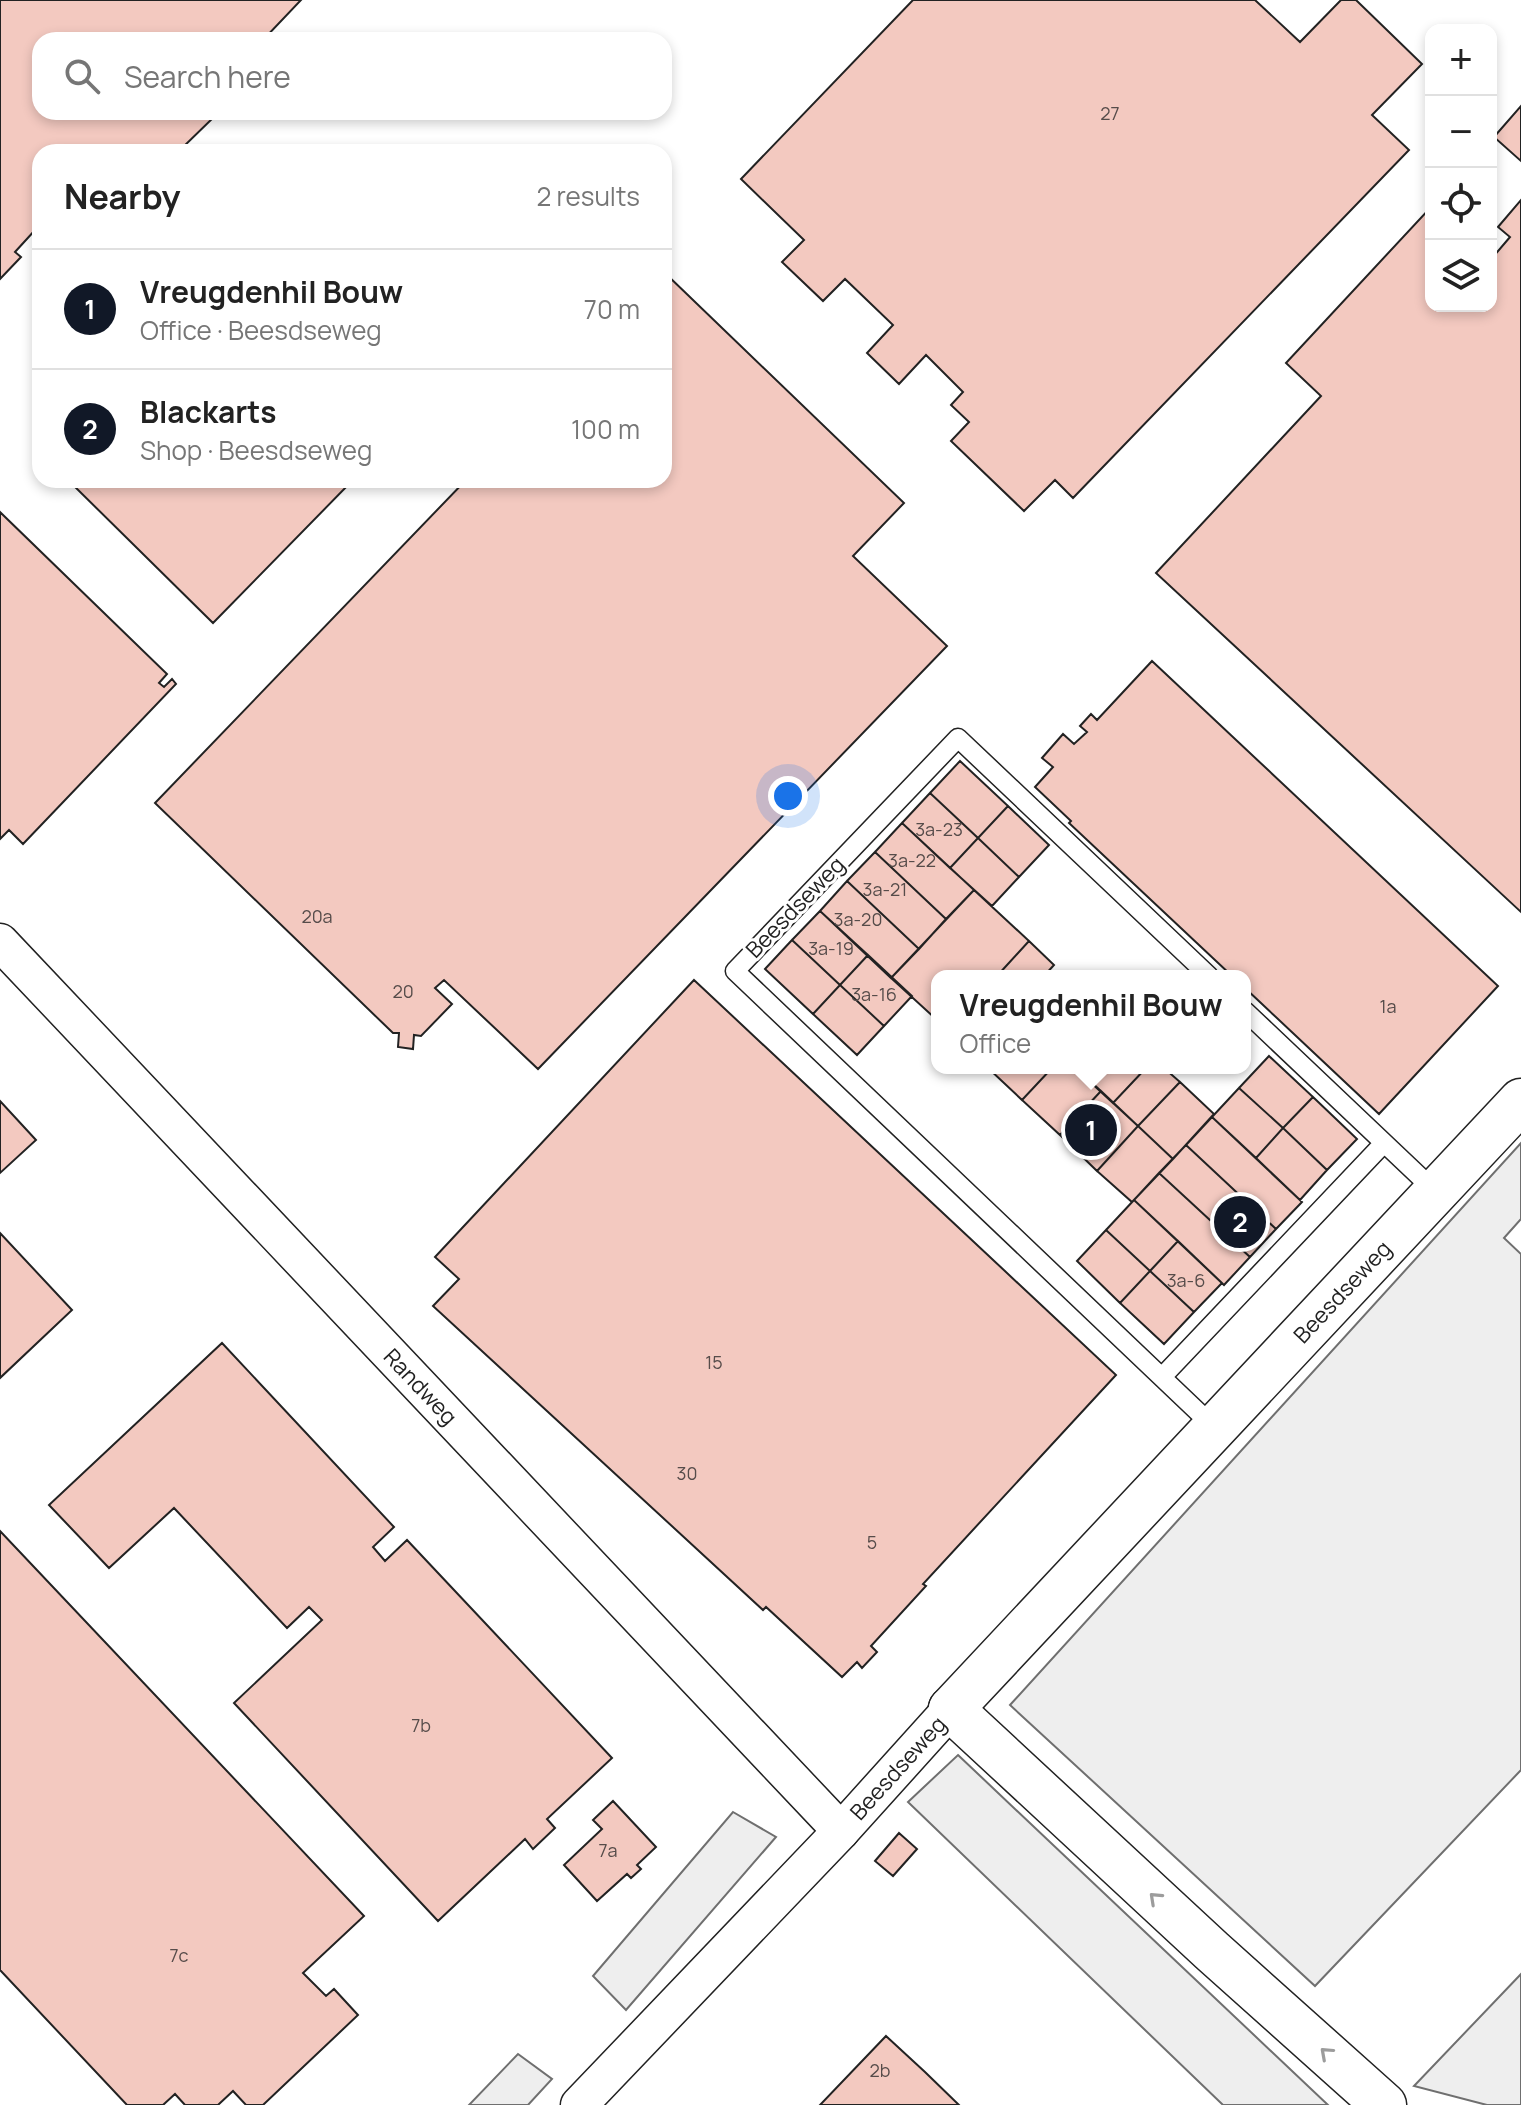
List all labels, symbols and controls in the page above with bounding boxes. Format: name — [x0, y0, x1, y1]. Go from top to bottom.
map controls — [1425, 24, 1497, 312]
button: + — [1425, 24, 1497, 96]
search box — [32, 32, 672, 120]
icon: search — [60, 54, 104, 98]
text: Search here — [124, 56, 291, 97]
button: − — [1425, 96, 1497, 168]
house number: 27 — [1100, 101, 1120, 125]
button: locate — [1425, 168, 1497, 240]
text: Nearby — [64, 173, 180, 219]
text: 2 results — [536, 178, 640, 214]
button: layers — [1425, 240, 1497, 312]
text: Vreugdenhil Bouw — [140, 271, 403, 312]
text: 1 — [84, 291, 96, 327]
text: 70 m — [584, 291, 640, 327]
text: Office · Beesdseweg — [140, 312, 382, 348]
text: Blackarts — [140, 391, 277, 432]
text: 2 — [82, 411, 98, 447]
text: 100 m — [571, 411, 640, 447]
text: Shop · Beesdseweg — [140, 432, 372, 468]
your location — [768, 776, 808, 816]
house number: 3a-23 — [915, 817, 963, 841]
house number: 3a-22 — [888, 848, 936, 872]
street label: Beesdseweg — [739, 850, 851, 964]
house number: 3a-21 — [863, 877, 907, 901]
house number: 20a — [301, 904, 333, 928]
house number: 3a-20 — [834, 907, 882, 931]
house number: 3a-19 — [808, 936, 854, 960]
popup — [931, 970, 1251, 1074]
house number: 20 — [392, 979, 414, 1003]
house number: 3a-16 — [851, 982, 897, 1006]
text: Vreugdenhil Bouw — [960, 984, 1222, 1025]
house number: 1a — [1379, 994, 1397, 1018]
text: Office — [960, 1025, 1031, 1061]
pin: 1 — [1065, 1100, 1117, 1160]
pin: 2 — [1214, 1192, 1266, 1252]
street label: Beesdseweg — [1287, 1234, 1398, 1349]
house number: 3a-6 — [1167, 1268, 1205, 1292]
street label: Randweg — [377, 1342, 464, 1431]
house number: 15 — [705, 1350, 723, 1374]
house number: 30 — [677, 1461, 697, 1485]
house number: 5 — [867, 1530, 877, 1554]
street label: Beesdseweg — [843, 1710, 953, 1826]
house number: 7b — [411, 1713, 431, 1737]
house number: 7a — [598, 1838, 618, 1862]
one-way arrow — [1149, 1894, 1164, 1908]
house number: 7c — [170, 1943, 189, 1967]
one-way arrow — [1321, 2048, 1336, 2063]
house number: 2b — [870, 2058, 890, 2082]

